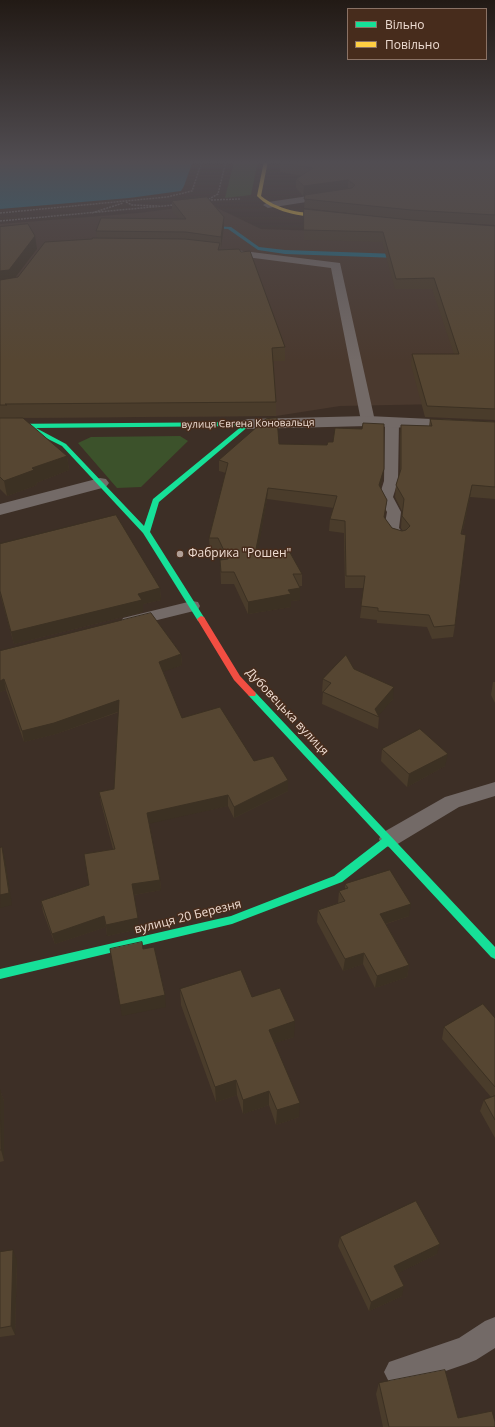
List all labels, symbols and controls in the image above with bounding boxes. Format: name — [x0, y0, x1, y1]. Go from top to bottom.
legend — [347, 8, 487, 60]
text: Вільно — [385, 16, 425, 33]
text: Повільно — [385, 36, 440, 53]
street label: вулиця Євгена Коновальця — [181, 417, 315, 431]
place label: Фабрика "Рошен" — [188, 547, 291, 561]
marker: Фабрика "Рошен" — [175, 549, 185, 559]
street label: Дубовецька вулиця — [243, 665, 331, 759]
street label: вулиця 20 Березня — [133, 897, 243, 937]

